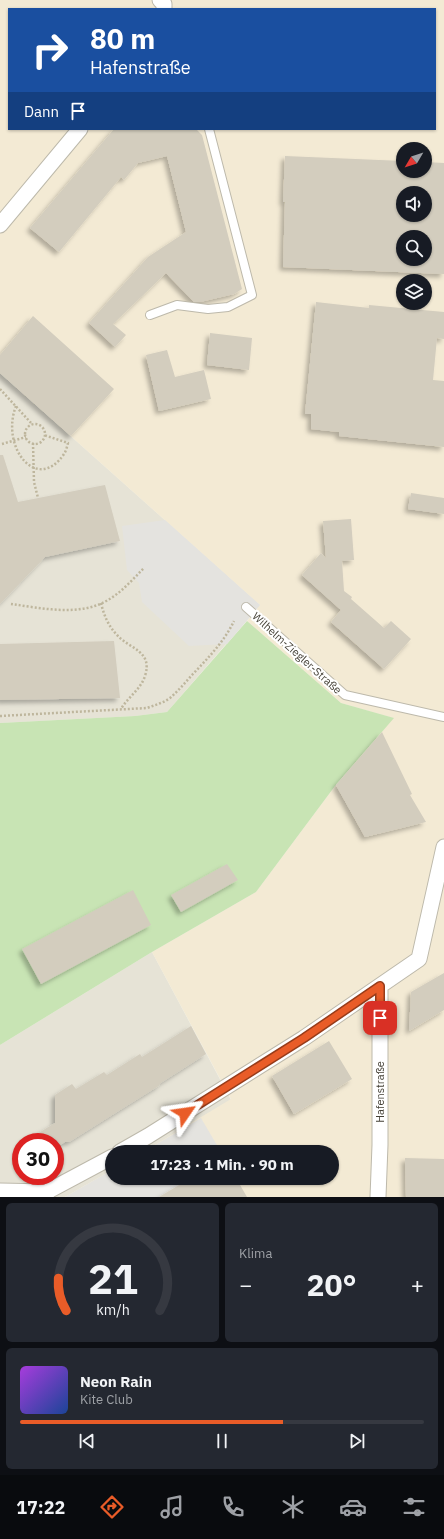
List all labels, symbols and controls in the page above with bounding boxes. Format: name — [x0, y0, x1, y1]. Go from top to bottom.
text: 80 m — [90, 20, 155, 57]
icon: right — [24, 24, 76, 76]
text: Hafenstraße — [90, 56, 191, 79]
icon: arrive — [67, 100, 89, 122]
text: Dann — [24, 102, 59, 121]
north arrow — [396, 142, 432, 178]
map controls — [396, 142, 432, 310]
button: sound — [396, 186, 432, 222]
button: search — [396, 230, 432, 266]
button: layers — [396, 274, 432, 310]
street label: Wilhelm-Ziegler-Straße — [249, 609, 345, 697]
pin — [363, 1001, 397, 1035]
icon: arrive — [369, 1007, 391, 1029]
street label: Hafenstraße — [373, 1061, 387, 1123]
position arrow — [164, 1092, 206, 1134]
speed limit sign: 30 — [12, 1133, 64, 1185]
text: 17:23 · 1 Min. · 90 m — [150, 1155, 294, 1174]
text: Klima — [239, 1245, 272, 1262]
text: 21 — [88, 1250, 137, 1304]
text: 20° — [306, 1265, 357, 1304]
text: − — [239, 1270, 252, 1299]
text: + — [411, 1270, 424, 1299]
text: km/h — [96, 1299, 129, 1318]
text: Neon Rain — [80, 1372, 152, 1391]
text: Kite Club — [80, 1391, 133, 1408]
icon: previous — [76, 1430, 98, 1452]
icon: pause — [211, 1430, 233, 1452]
icon: next — [346, 1430, 368, 1452]
icon: directions — [98, 1493, 126, 1521]
icon: music — [158, 1493, 186, 1521]
icon: phone — [219, 1493, 247, 1521]
icon: climate — [279, 1493, 307, 1521]
icon: car — [339, 1493, 367, 1521]
icon: filters — [400, 1493, 428, 1521]
text: 17:22 — [16, 1496, 65, 1519]

